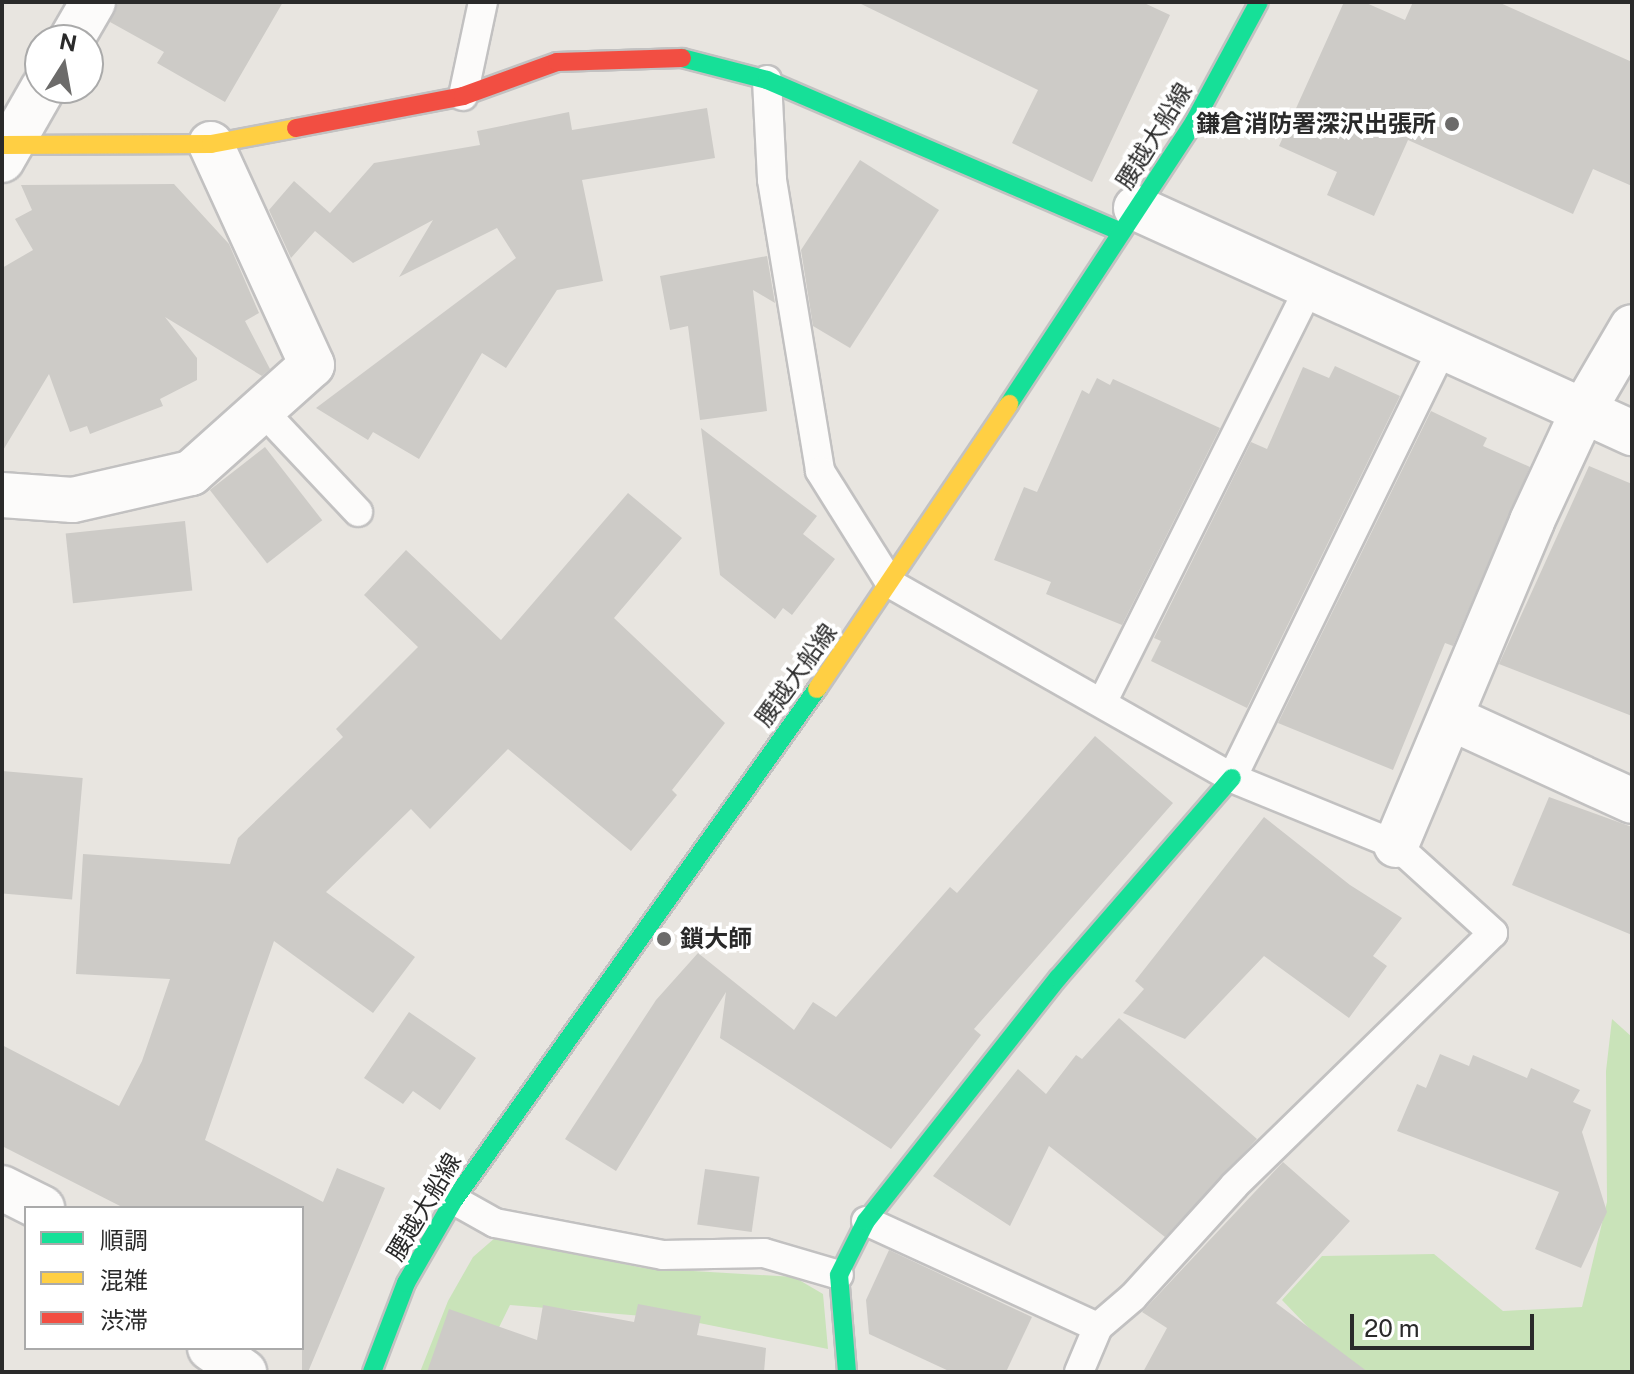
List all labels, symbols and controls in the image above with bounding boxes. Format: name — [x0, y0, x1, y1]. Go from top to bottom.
north arrow — [24, 24, 104, 104]
text: N — [57, 28, 79, 57]
street label: 腰越大船線 — [1110, 77, 1198, 195]
place label: 鎌倉消防署深沢出張所 — [1196, 110, 1436, 138]
marker: 鎌倉消防署深沢出張所 — [1443, 115, 1461, 133]
street label: 腰越大船線 — [749, 618, 843, 732]
place label: 鎖大師 — [680, 925, 752, 953]
marker: 鎖大師 — [655, 930, 673, 948]
street label: 腰越大船線 — [381, 1148, 467, 1266]
legend — [24, 1206, 304, 1350]
text: 順調 — [100, 1226, 148, 1254]
text: 混雑 — [100, 1266, 148, 1294]
scale bar — [1354, 1298, 1538, 1348]
text: 渋滞 — [100, 1306, 148, 1334]
text: 20 m — [1364, 1314, 1420, 1342]

